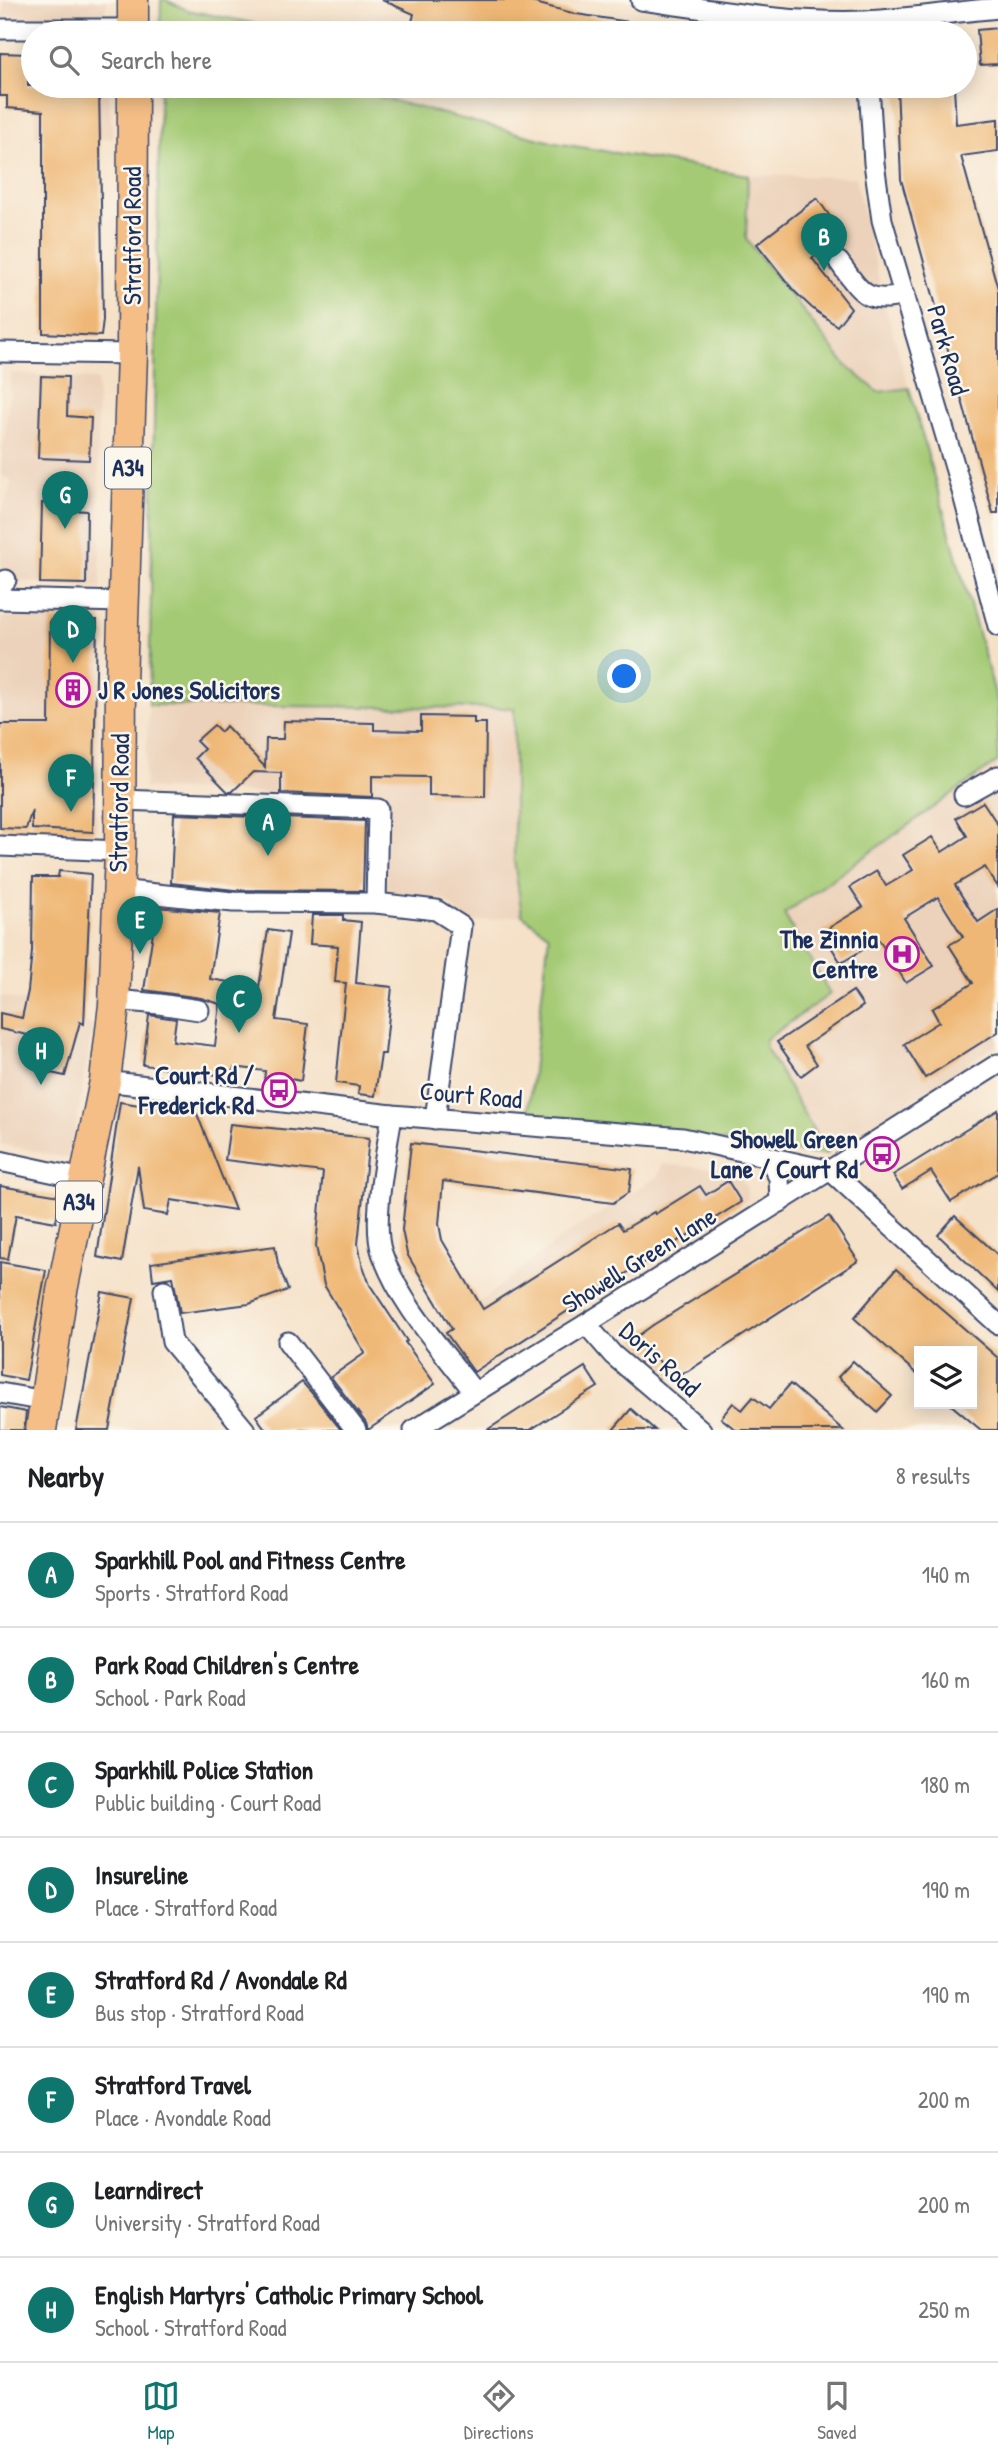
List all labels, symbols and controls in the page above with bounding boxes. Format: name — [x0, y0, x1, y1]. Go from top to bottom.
search box — [21, 21, 977, 98]
icon: search — [45, 41, 83, 79]
text: Search here — [101, 42, 212, 77]
street label: Stratford Road — [114, 167, 149, 305]
pin: B — [801, 213, 847, 271]
street label: Park Road — [919, 301, 978, 399]
road number: A34 — [105, 448, 151, 489]
pin: G — [42, 471, 88, 529]
pin: D — [50, 605, 96, 663]
your location — [607, 659, 641, 693]
building icon: J R Jones Solicitors — [54, 671, 92, 709]
place label: J R Jones Solicitors — [98, 672, 280, 707]
street label: Stratford Road — [100, 733, 137, 873]
pin: F — [48, 754, 94, 812]
pin: A — [245, 798, 291, 856]
pin: E — [117, 896, 163, 954]
place label: The Zinnia Centre — [779, 921, 879, 986]
hospital icon: The Zinnia Centre — [883, 935, 921, 973]
pin: C — [216, 975, 262, 1033]
pin: H — [18, 1027, 64, 1085]
place label: Court Rd / Frederick Rd — [138, 1057, 255, 1122]
bus stop icon: Court Rd / Frederick Rd — [260, 1071, 298, 1109]
street label: Court Road — [418, 1073, 524, 1116]
place label: Showell Green Lane / Court Rd — [711, 1121, 859, 1186]
bus stop icon: Showell Green Lane / Court Rd — [863, 1135, 901, 1173]
road number: A34 — [56, 1182, 102, 1222]
street label: Showell Green Lane — [555, 1198, 723, 1321]
street label: Doris Road — [612, 1313, 708, 1404]
map controls — [914, 1346, 977, 1409]
button: layers — [914, 1346, 977, 1409]
text: Nearby — [28, 1456, 104, 1496]
text: 8 results — [896, 1460, 970, 1491]
text: Sparkhill Pool and Fitness Centre — [95, 1542, 406, 1577]
text: A — [45, 1559, 57, 1590]
text: 140 m — [922, 1559, 970, 1590]
text: Sports · Stratford Road — [95, 1577, 288, 1608]
text: Park Road Children's Centre — [95, 1647, 359, 1682]
text: B — [45, 1664, 57, 1695]
text: 160 m — [921, 1664, 970, 1695]
text: School · Park Road — [95, 1682, 245, 1713]
text: Sparkhill Police Station — [95, 1752, 313, 1787]
text: C — [45, 1769, 57, 1800]
text: 180 m — [920, 1769, 970, 1800]
text: Public building · Court Road — [95, 1787, 321, 1818]
text: Insureline — [95, 1857, 188, 1892]
text: D — [46, 1874, 56, 1905]
text: 190 m — [922, 1874, 970, 1905]
text: Place · Stratford Road — [95, 1892, 277, 1923]
text: Stratford Rd / Avondale Rd — [95, 1962, 347, 1997]
text: E — [46, 1979, 56, 2010]
text: 190 m — [922, 1979, 970, 2010]
text: Bus stop · Stratford Road — [95, 1997, 304, 2028]
text: Stratford Travel — [95, 2067, 251, 2102]
text: F — [47, 2084, 55, 2115]
text: 200 m — [918, 2084, 970, 2115]
text: Place · Avondale Road — [95, 2102, 271, 2133]
text: Learndirect — [95, 2172, 202, 2207]
text: G — [45, 2189, 57, 2220]
text: 200 m — [918, 2189, 970, 2220]
text: University · Stratford Road — [95, 2207, 320, 2238]
text: English Martyrs' Catholic Primary School — [95, 2277, 483, 2312]
text: H — [46, 2294, 56, 2325]
text: 250 m — [918, 2294, 970, 2325]
text: School · Stratford Road — [95, 2312, 287, 2343]
tab: Map — [142, 2377, 180, 2445]
tab: Directions — [464, 2377, 534, 2445]
tab: Saved — [817, 2377, 856, 2445]

